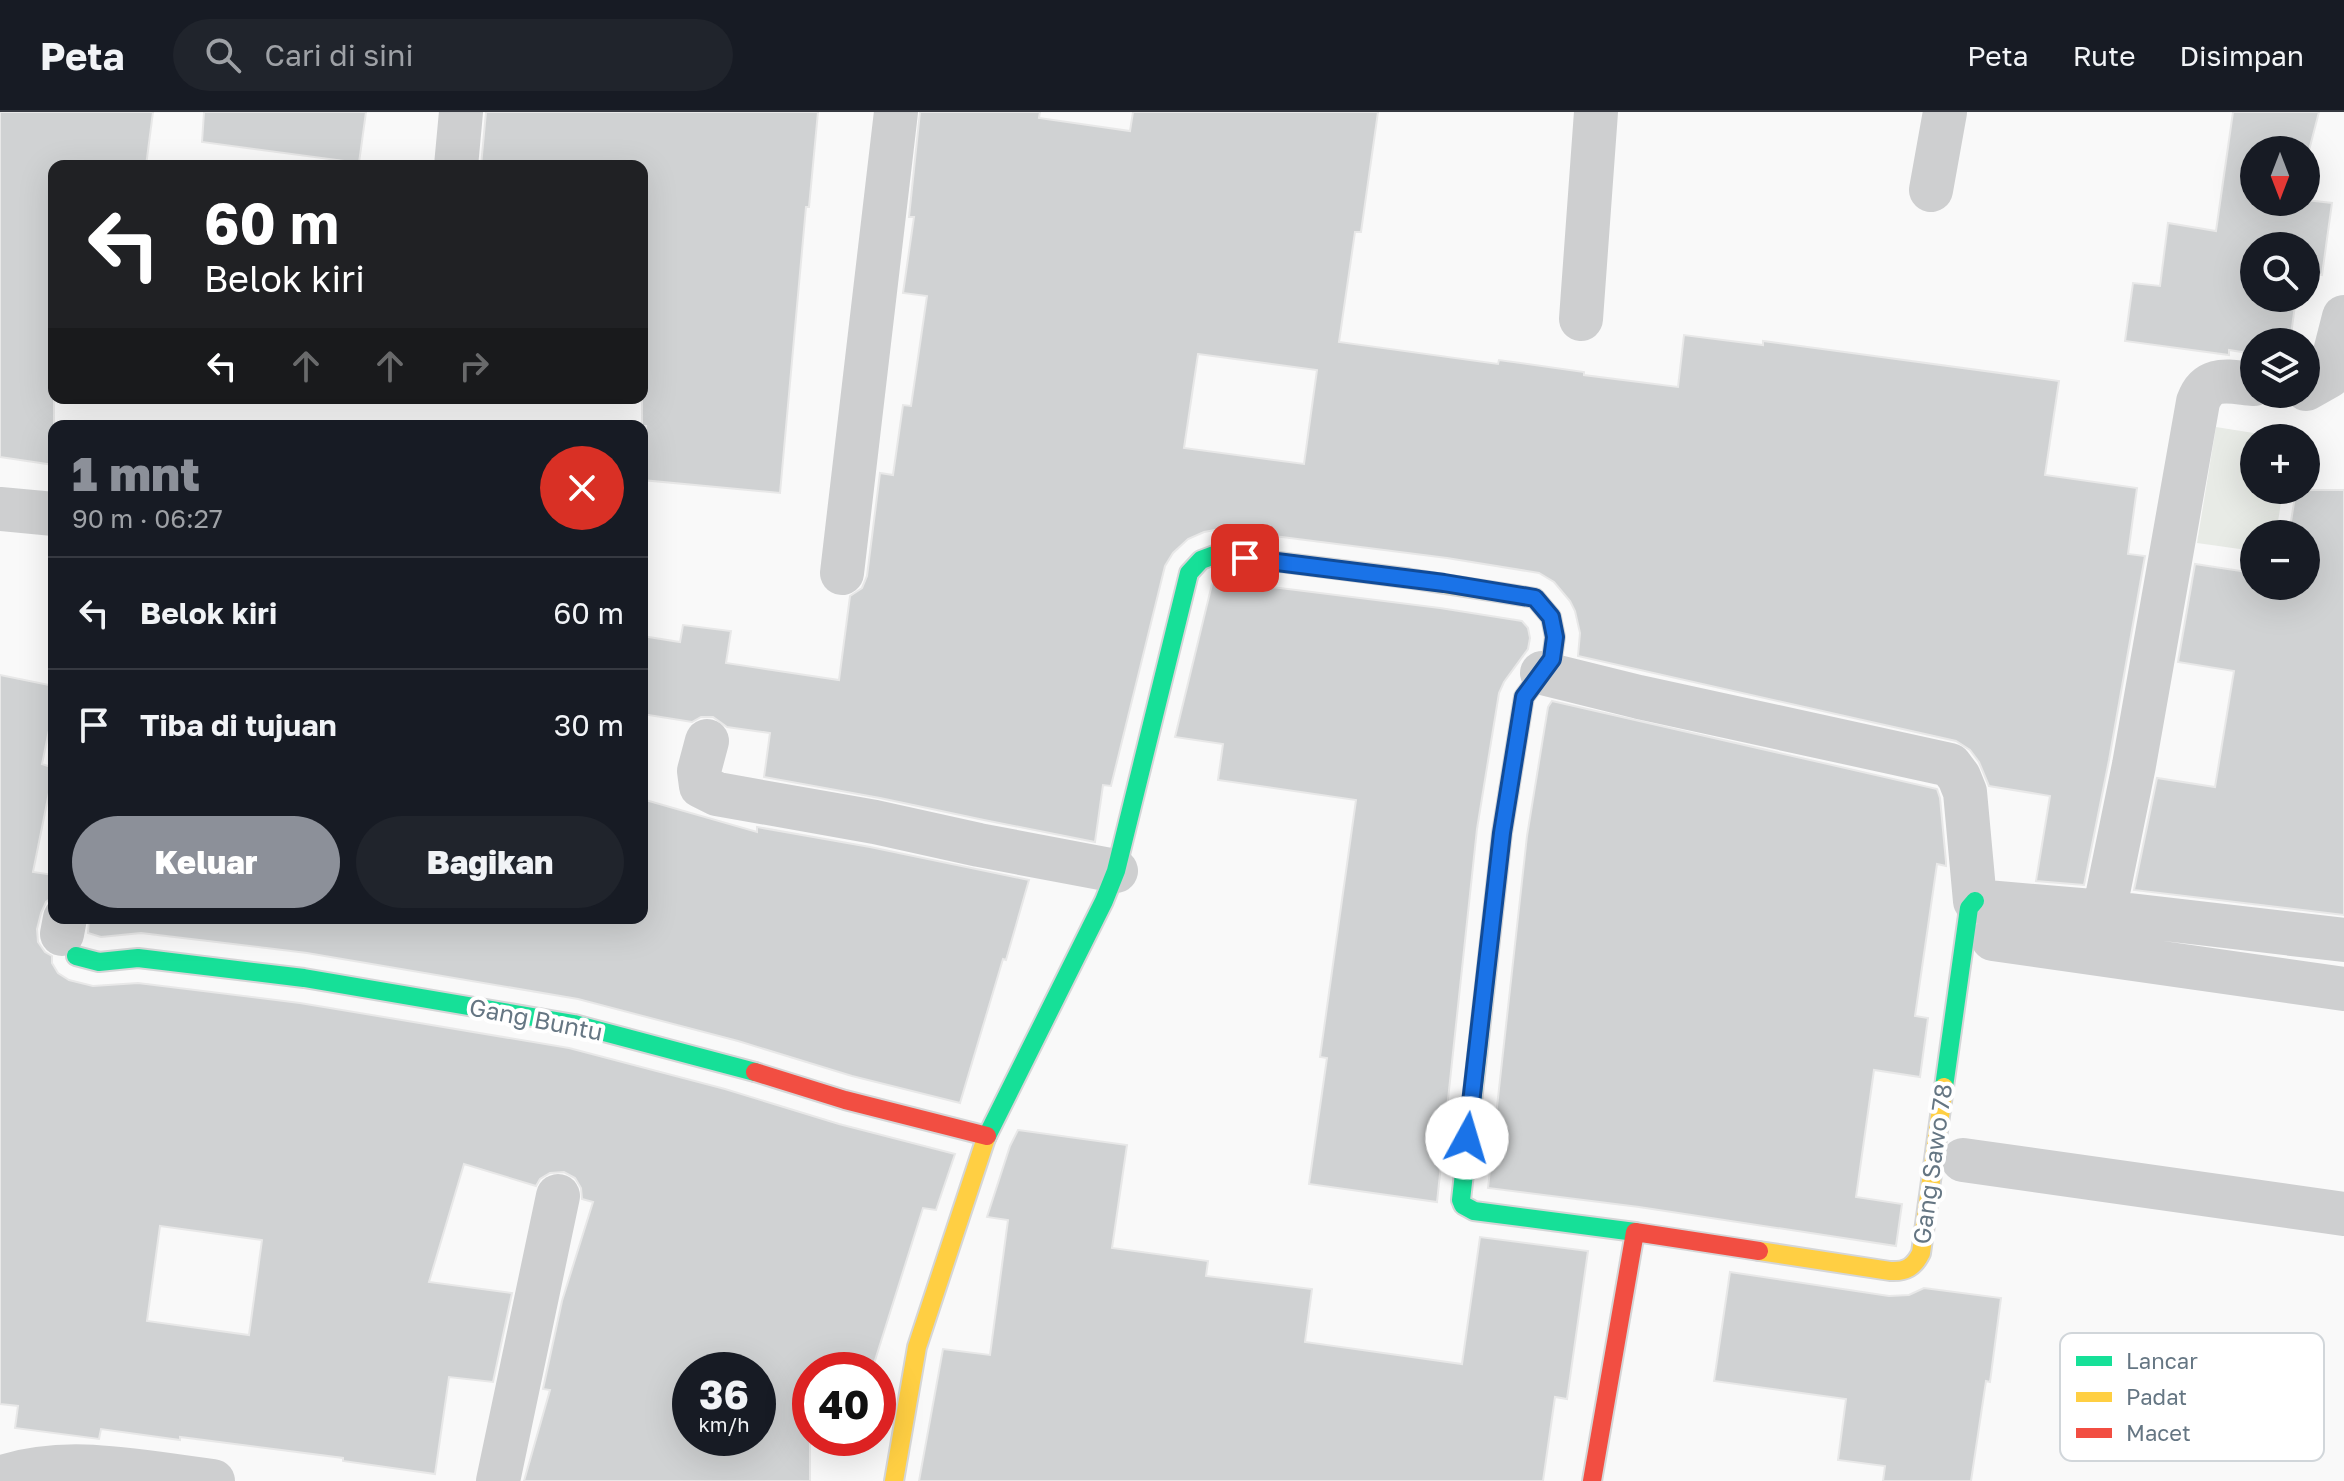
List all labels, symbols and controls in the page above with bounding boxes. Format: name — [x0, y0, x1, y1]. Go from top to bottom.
search box — [173, 19, 733, 91]
text: Peta — [40, 33, 125, 78]
icon: search — [201, 33, 245, 77]
text: Cari di sini — [265, 37, 414, 73]
text: Peta — [1967, 39, 2029, 72]
text: Rute — [2073, 39, 2136, 72]
text: Disimpan — [2180, 39, 2304, 72]
north arrow — [2240, 136, 2320, 216]
map controls — [2240, 136, 2320, 600]
text: 60 m — [204, 189, 339, 256]
icon: left — [72, 192, 176, 296]
button: search — [2240, 232, 2320, 312]
text: Belok kiri — [204, 257, 365, 300]
button: layers — [2240, 328, 2320, 408]
icon: left — [200, 344, 244, 388]
icon: ahead — [284, 344, 328, 388]
icon: ahead — [368, 344, 412, 388]
icon: right — [452, 344, 496, 388]
button: + — [2240, 424, 2320, 504]
text: 1 mnt — [72, 444, 200, 502]
button: close — [540, 446, 624, 530]
text: 90 m · 06:27 — [72, 503, 223, 534]
button: − — [2240, 520, 2320, 600]
pin — [1211, 524, 1279, 592]
icon: arrive — [1223, 536, 1267, 580]
icon: left — [72, 591, 116, 635]
text: Belok kiri — [140, 595, 277, 631]
text: 60 m — [553, 595, 624, 631]
icon: arrive — [72, 703, 116, 747]
text: Tiba di tujuan — [140, 707, 337, 743]
text: 30 m — [554, 707, 624, 743]
button: Keluar — [72, 816, 340, 908]
button: Bagikan — [356, 816, 624, 908]
street label: Gang Buntu — [467, 991, 605, 1046]
street label: Gang Sawo 78 — [1906, 1082, 1957, 1246]
position arrow — [1425, 1096, 1509, 1180]
legend — [2060, 1333, 2324, 1461]
text: Lancar — [2126, 1347, 2198, 1374]
speed limit sign: 40 — [792, 1352, 896, 1456]
text: 36 — [699, 1370, 749, 1418]
text: Padat — [2126, 1383, 2187, 1410]
text: km/h — [699, 1412, 749, 1436]
text: Macet — [2126, 1419, 2191, 1446]

